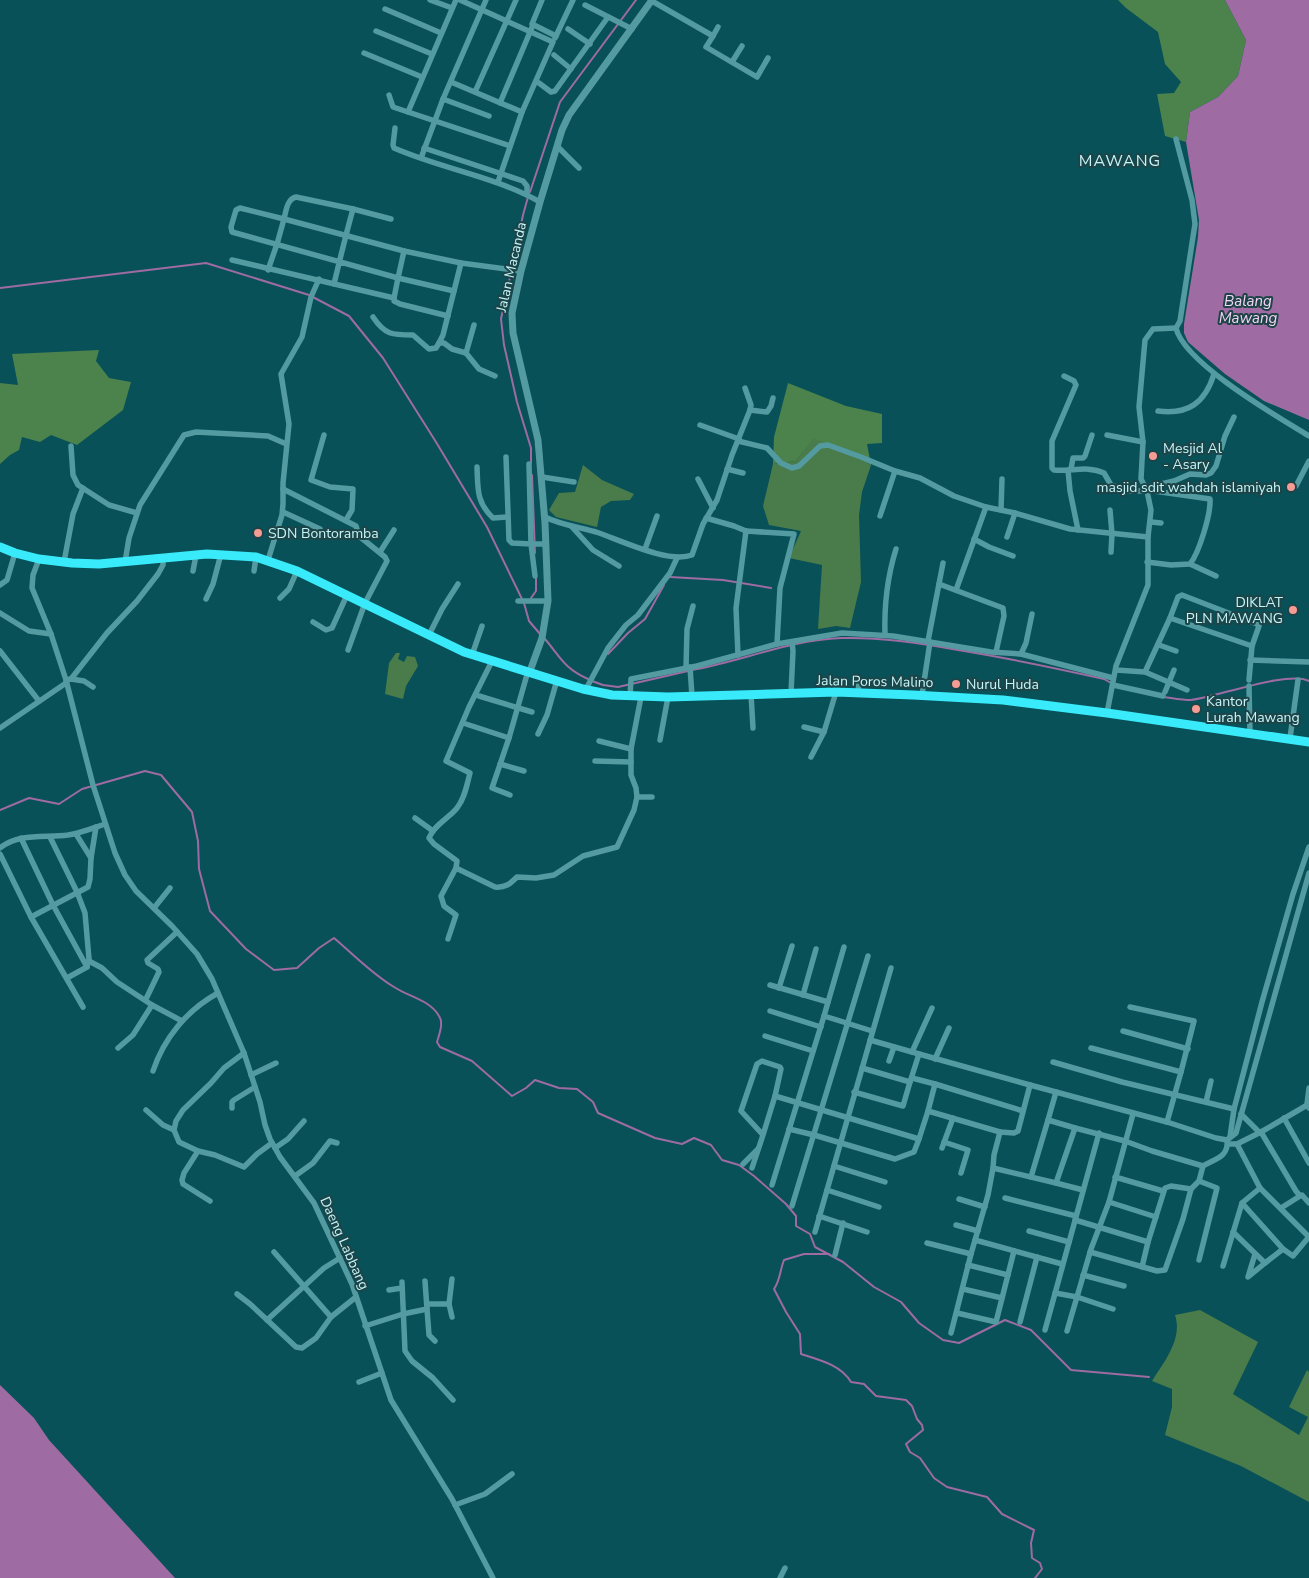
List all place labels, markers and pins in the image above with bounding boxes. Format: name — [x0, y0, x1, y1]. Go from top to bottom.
place label: Mesjid Al - Asary — [1163, 439, 1223, 474]
marker: Mesjid Al - Asary — [1147, 450, 1159, 462]
place label: masjid sdit wahdah islamiyah — [1097, 478, 1281, 497]
marker: masjid sdit wahdah islamiyah — [1285, 481, 1297, 493]
place label: SDN Bontoramba — [268, 524, 379, 543]
marker: SDN Bontoramba — [252, 527, 264, 539]
place label: DIKLAT PLN MAWANG — [1186, 593, 1284, 628]
marker: DIKLAT PLN MAWANG — [1287, 604, 1299, 616]
place label: Nurul Huda — [966, 675, 1039, 694]
marker: Nurul Huda — [950, 678, 962, 690]
place label: Kantor Lurah Mawang — [1206, 692, 1300, 727]
marker: Kantor Lurah Mawang — [1190, 703, 1202, 715]

